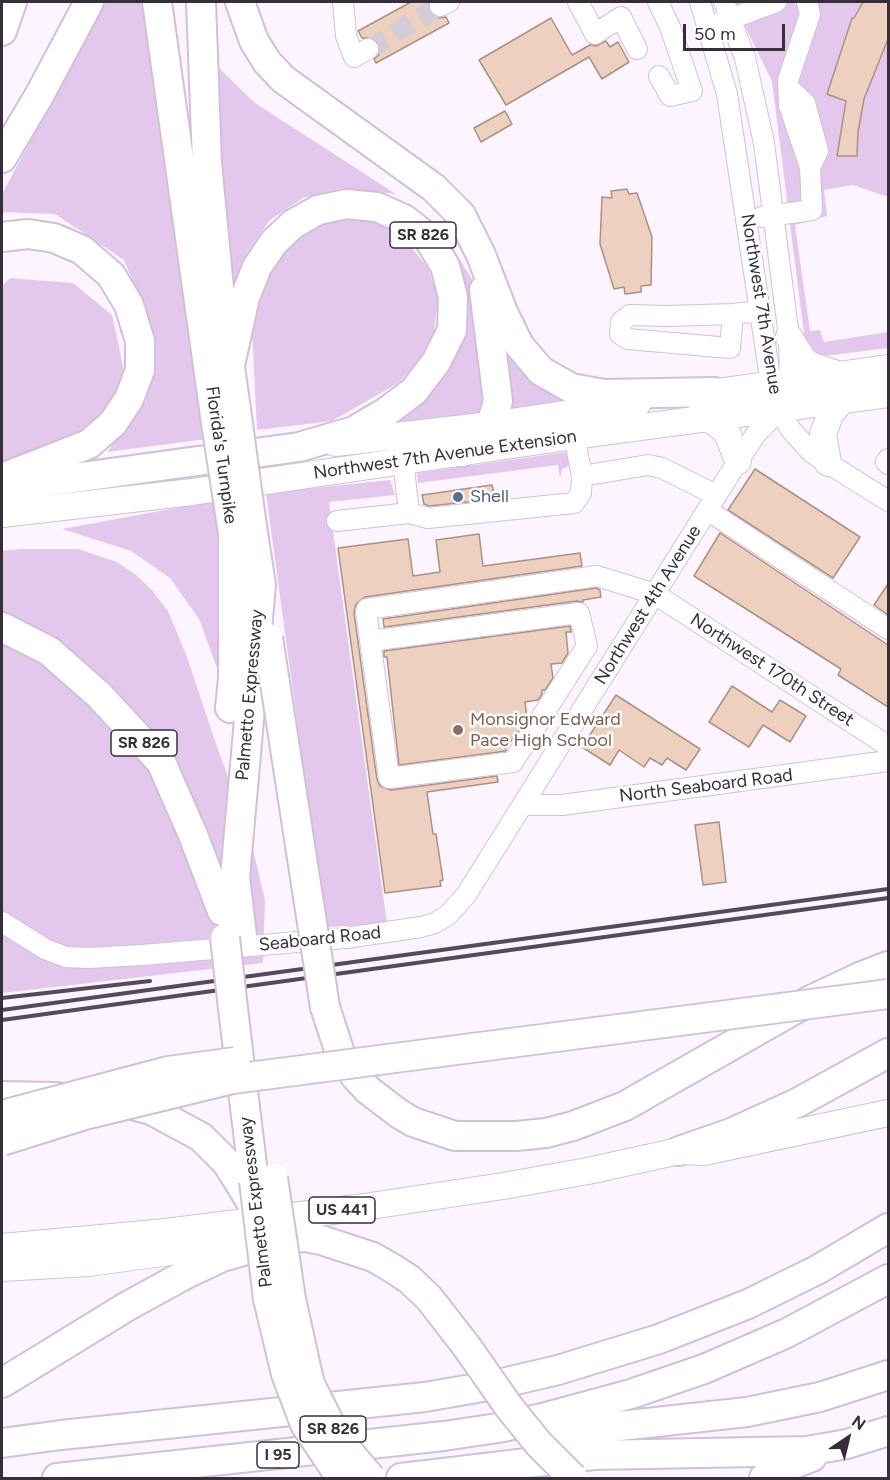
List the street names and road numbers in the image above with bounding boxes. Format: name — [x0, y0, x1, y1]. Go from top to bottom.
street label: Northwest 7th Avenue — [736, 212, 786, 396]
road number: SR 826 — [390, 222, 456, 248]
street label: Florida's Turnpike — [201, 385, 241, 525]
street label: Northwest 7th Avenue Extension — [312, 426, 578, 484]
street label: Northwest 4th Avenue — [590, 521, 706, 689]
street label: Palmetto Expressway — [232, 608, 268, 782]
street label: Northwest 170th Street — [686, 609, 858, 731]
road number: SR 826 — [111, 730, 177, 756]
street label: North Seaboard Road — [618, 765, 794, 807]
street label: Seaboard Road — [258, 922, 382, 956]
street label: Palmetto Expressway — [235, 1115, 277, 1289]
road number: US 441 — [309, 1197, 375, 1223]
road number: SR 826 — [300, 1416, 366, 1442]
road number: I 95 — [257, 1442, 299, 1468]

